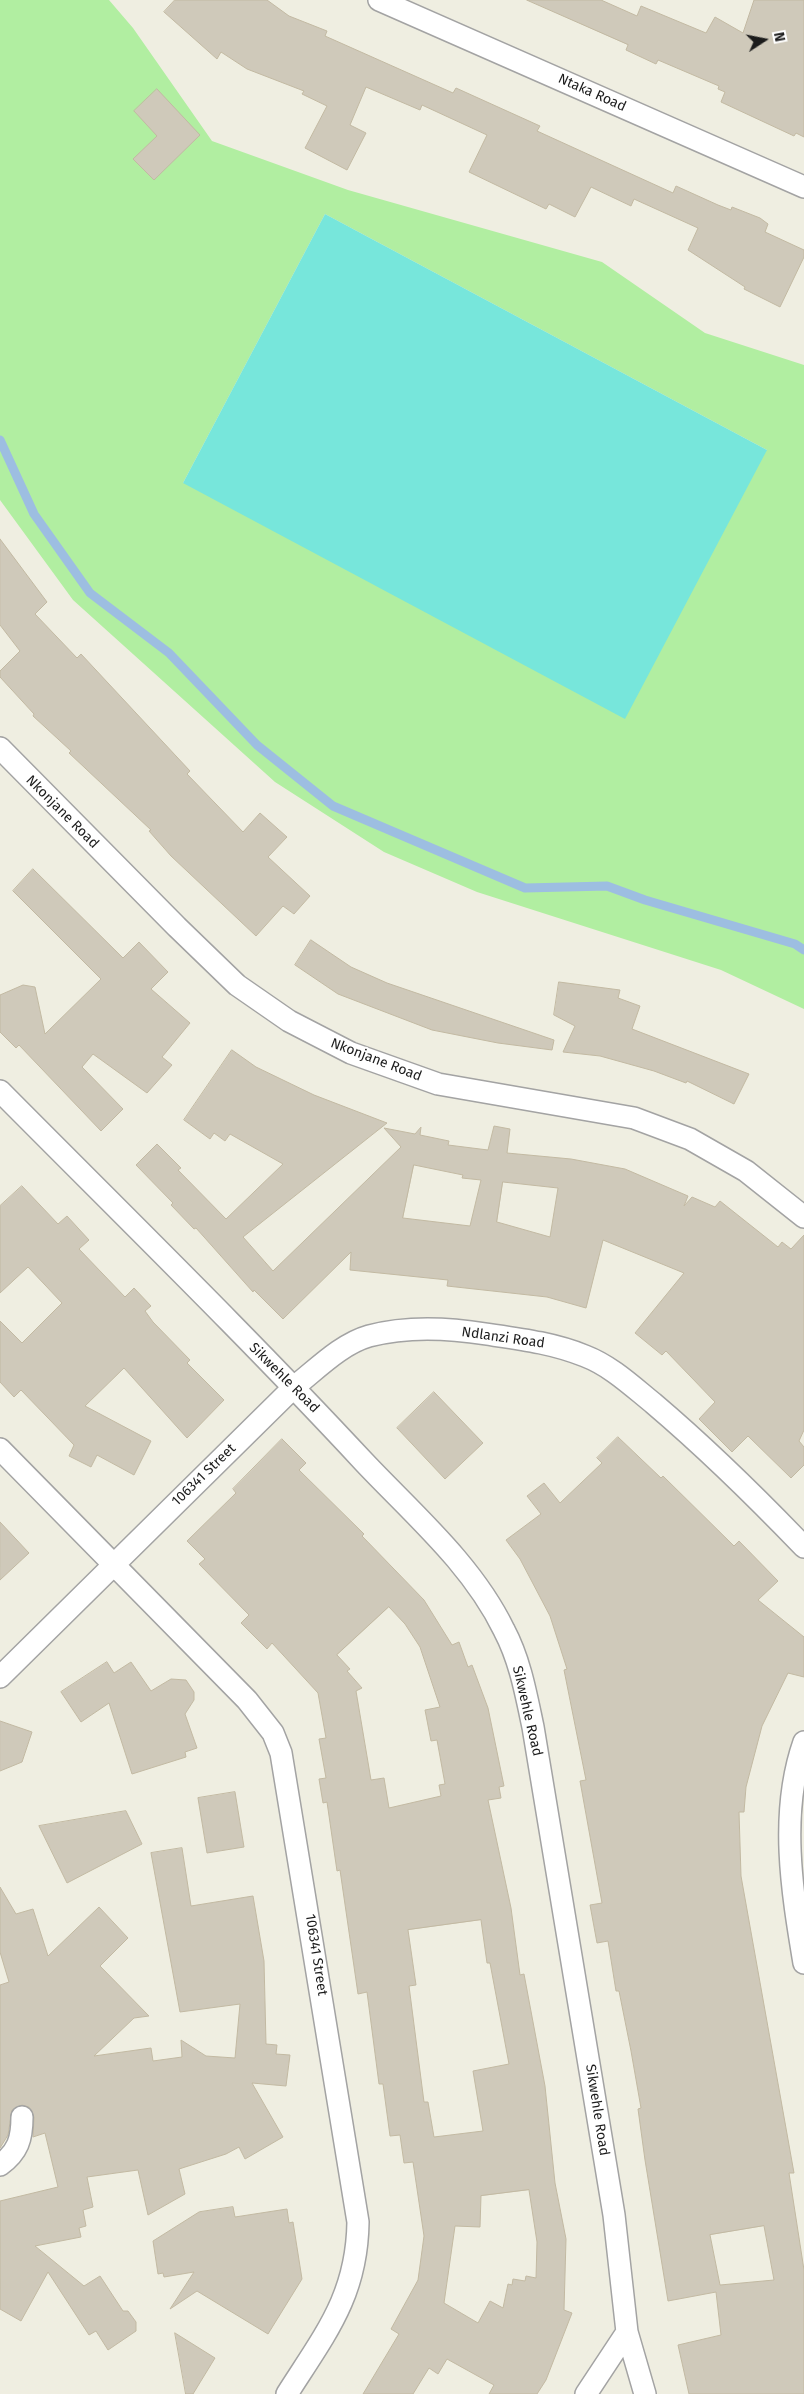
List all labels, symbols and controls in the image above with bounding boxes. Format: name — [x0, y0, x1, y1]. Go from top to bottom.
north arrow — [739, 15, 789, 65]
text: N — [770, 31, 788, 43]
street label: Ntaka Road — [555, 71, 629, 115]
street label: Nkonjane Road — [22, 772, 102, 852]
street label: Nkonjane Road — [328, 1035, 424, 1085]
street label: Ndlanzi Road — [460, 1324, 546, 1352]
street label: Sikwehle Road — [245, 1339, 323, 1417]
street label: 106341 Street — [168, 1440, 240, 1510]
street label: Sikwehle Road — [508, 1664, 546, 1758]
street label: 106341 Street — [301, 1913, 331, 1997]
street label: Sikwehle Road — [581, 2063, 613, 2157]

